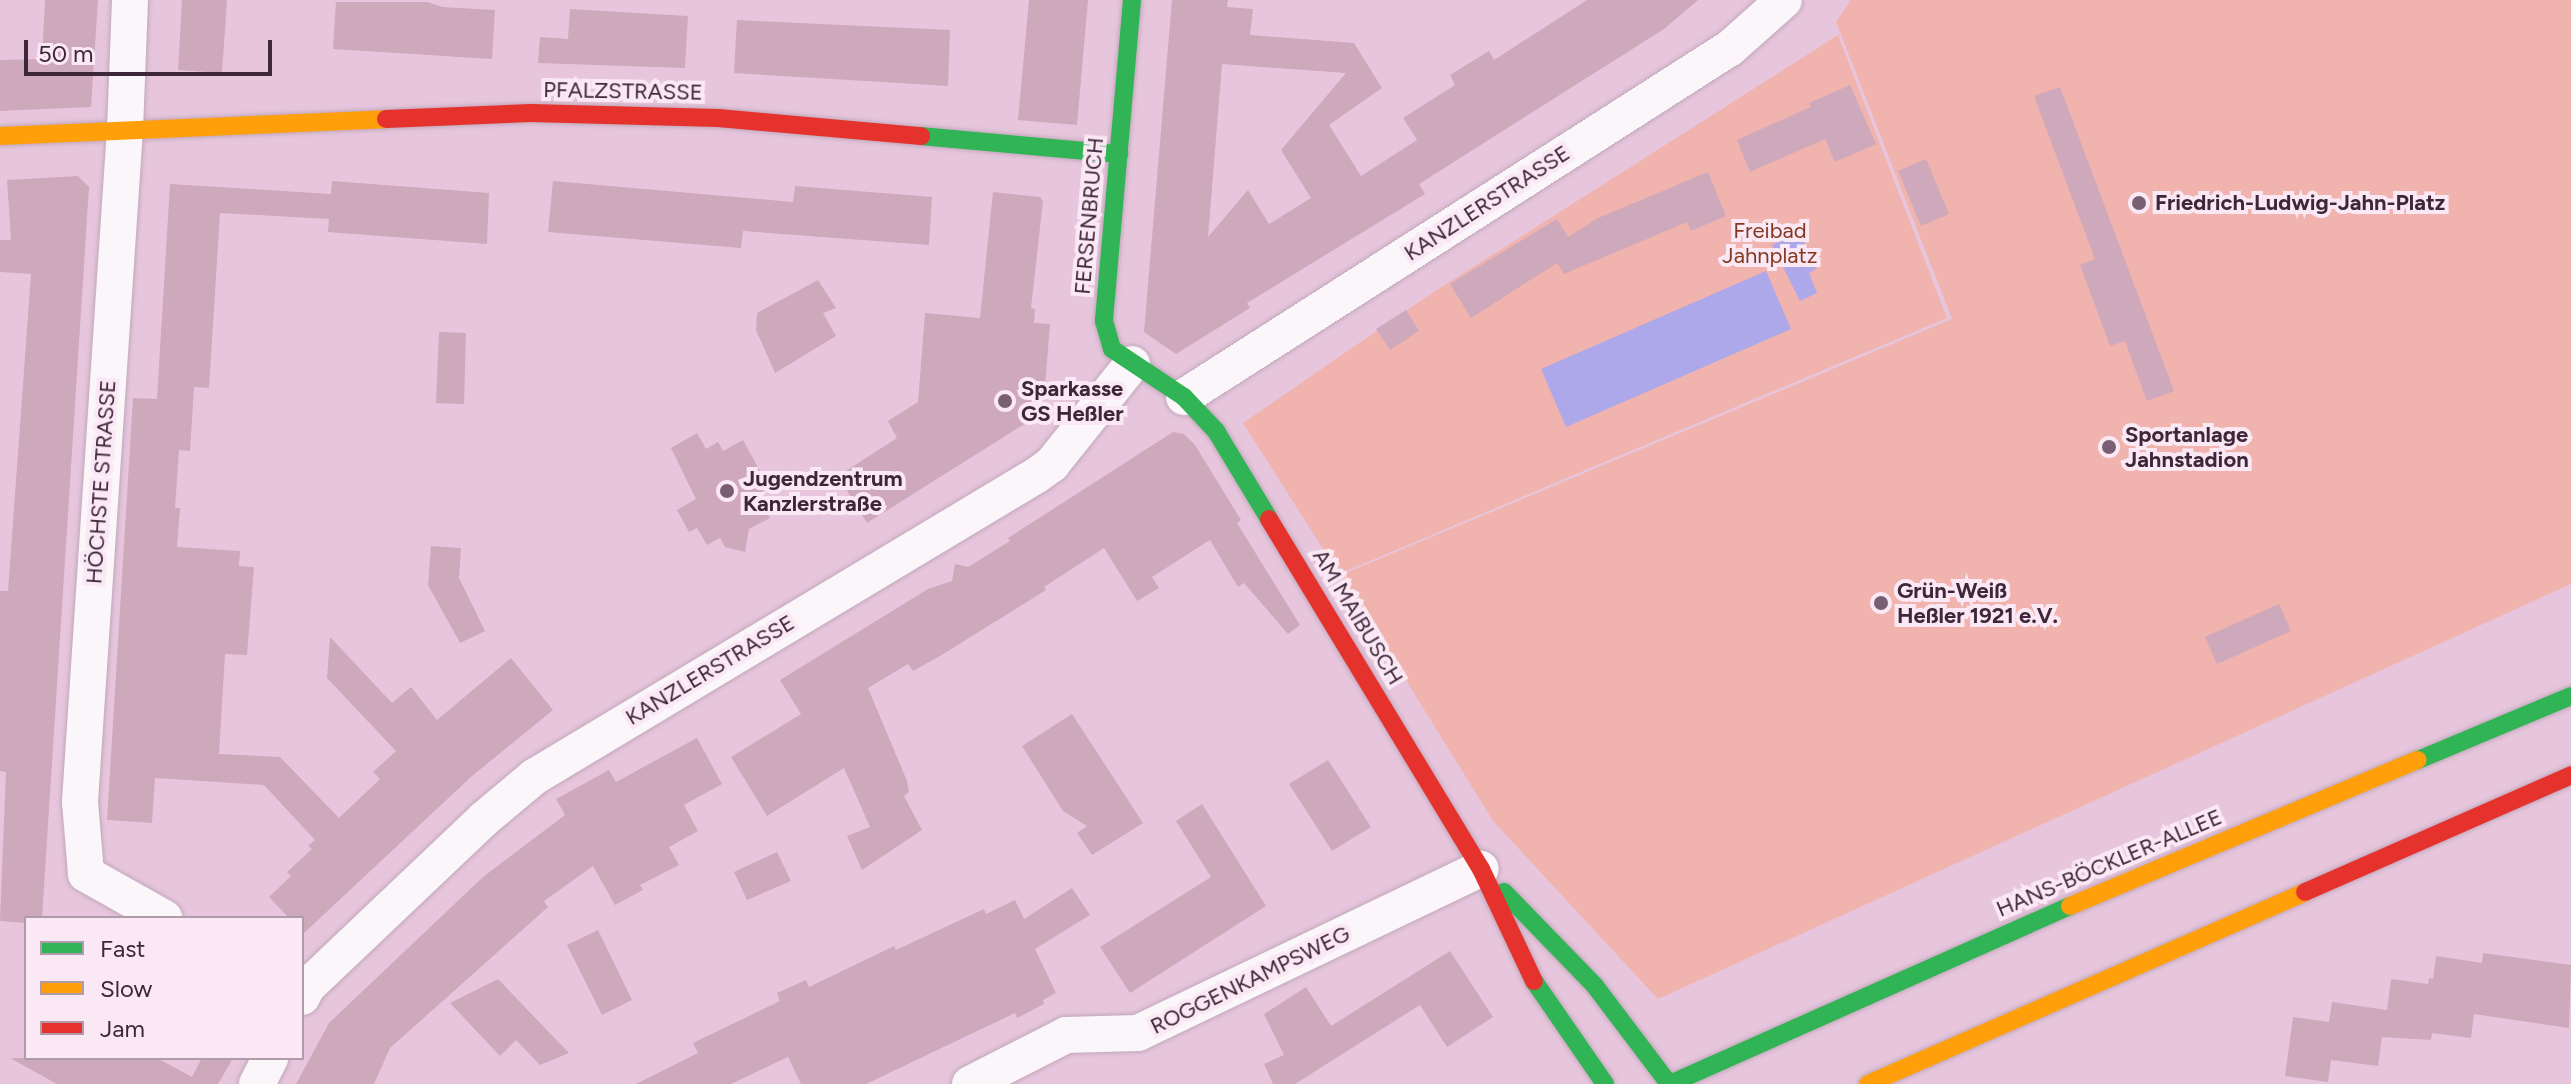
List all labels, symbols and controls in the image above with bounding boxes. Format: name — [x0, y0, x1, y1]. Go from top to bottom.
scale bar — [28, 24, 276, 74]
text: 50 m — [38, 39, 94, 68]
street label: PFALZSTRASSE — [543, 76, 703, 106]
street label: FERSENBRUCH — [1069, 136, 1109, 296]
street label: KANZLERSTRASSE — [1399, 140, 1575, 266]
place label: Friedrich-Ludwig-Jahn-Platz — [2155, 190, 2445, 216]
marker: Friedrich-Ludwig-Jahn-Platz — [2130, 194, 2148, 212]
park label: Freibad Jahnplatz — [1722, 217, 1818, 268]
place label: Sparkasse GS Heßler — [1021, 375, 1123, 426]
street label: HÖCHSTE STRASSE — [81, 379, 121, 585]
marker: Sparkasse GS Heßler — [996, 392, 1014, 410]
place label: Sportanlage Jahnstadion — [2125, 421, 2249, 472]
marker: Sportanlage Jahnstadion — [2100, 438, 2118, 456]
place label: Jugendzentrum Kanzlerstraße — [743, 465, 903, 516]
marker: Jugendzentrum Kanzlerstraße — [718, 482, 736, 500]
street label: AM MAIBUSCH — [1307, 545, 1409, 689]
place label: Grün-Weiß Heßler 1921 e.V. — [1897, 577, 2058, 628]
marker: Grün-Weiß Heßler 1921 e.V. — [1872, 594, 1890, 612]
street label: KANZLERSTRASSE — [621, 609, 799, 731]
street label: HANS-BÖCKLER-ALLEE — [1992, 804, 2226, 922]
legend — [24, 916, 304, 1060]
street label: ROGGENKAMPSWEG — [1146, 920, 1354, 1040]
text: Fast — [100, 934, 145, 963]
text: Slow — [100, 974, 152, 1003]
text: Jam — [100, 1014, 145, 1043]

